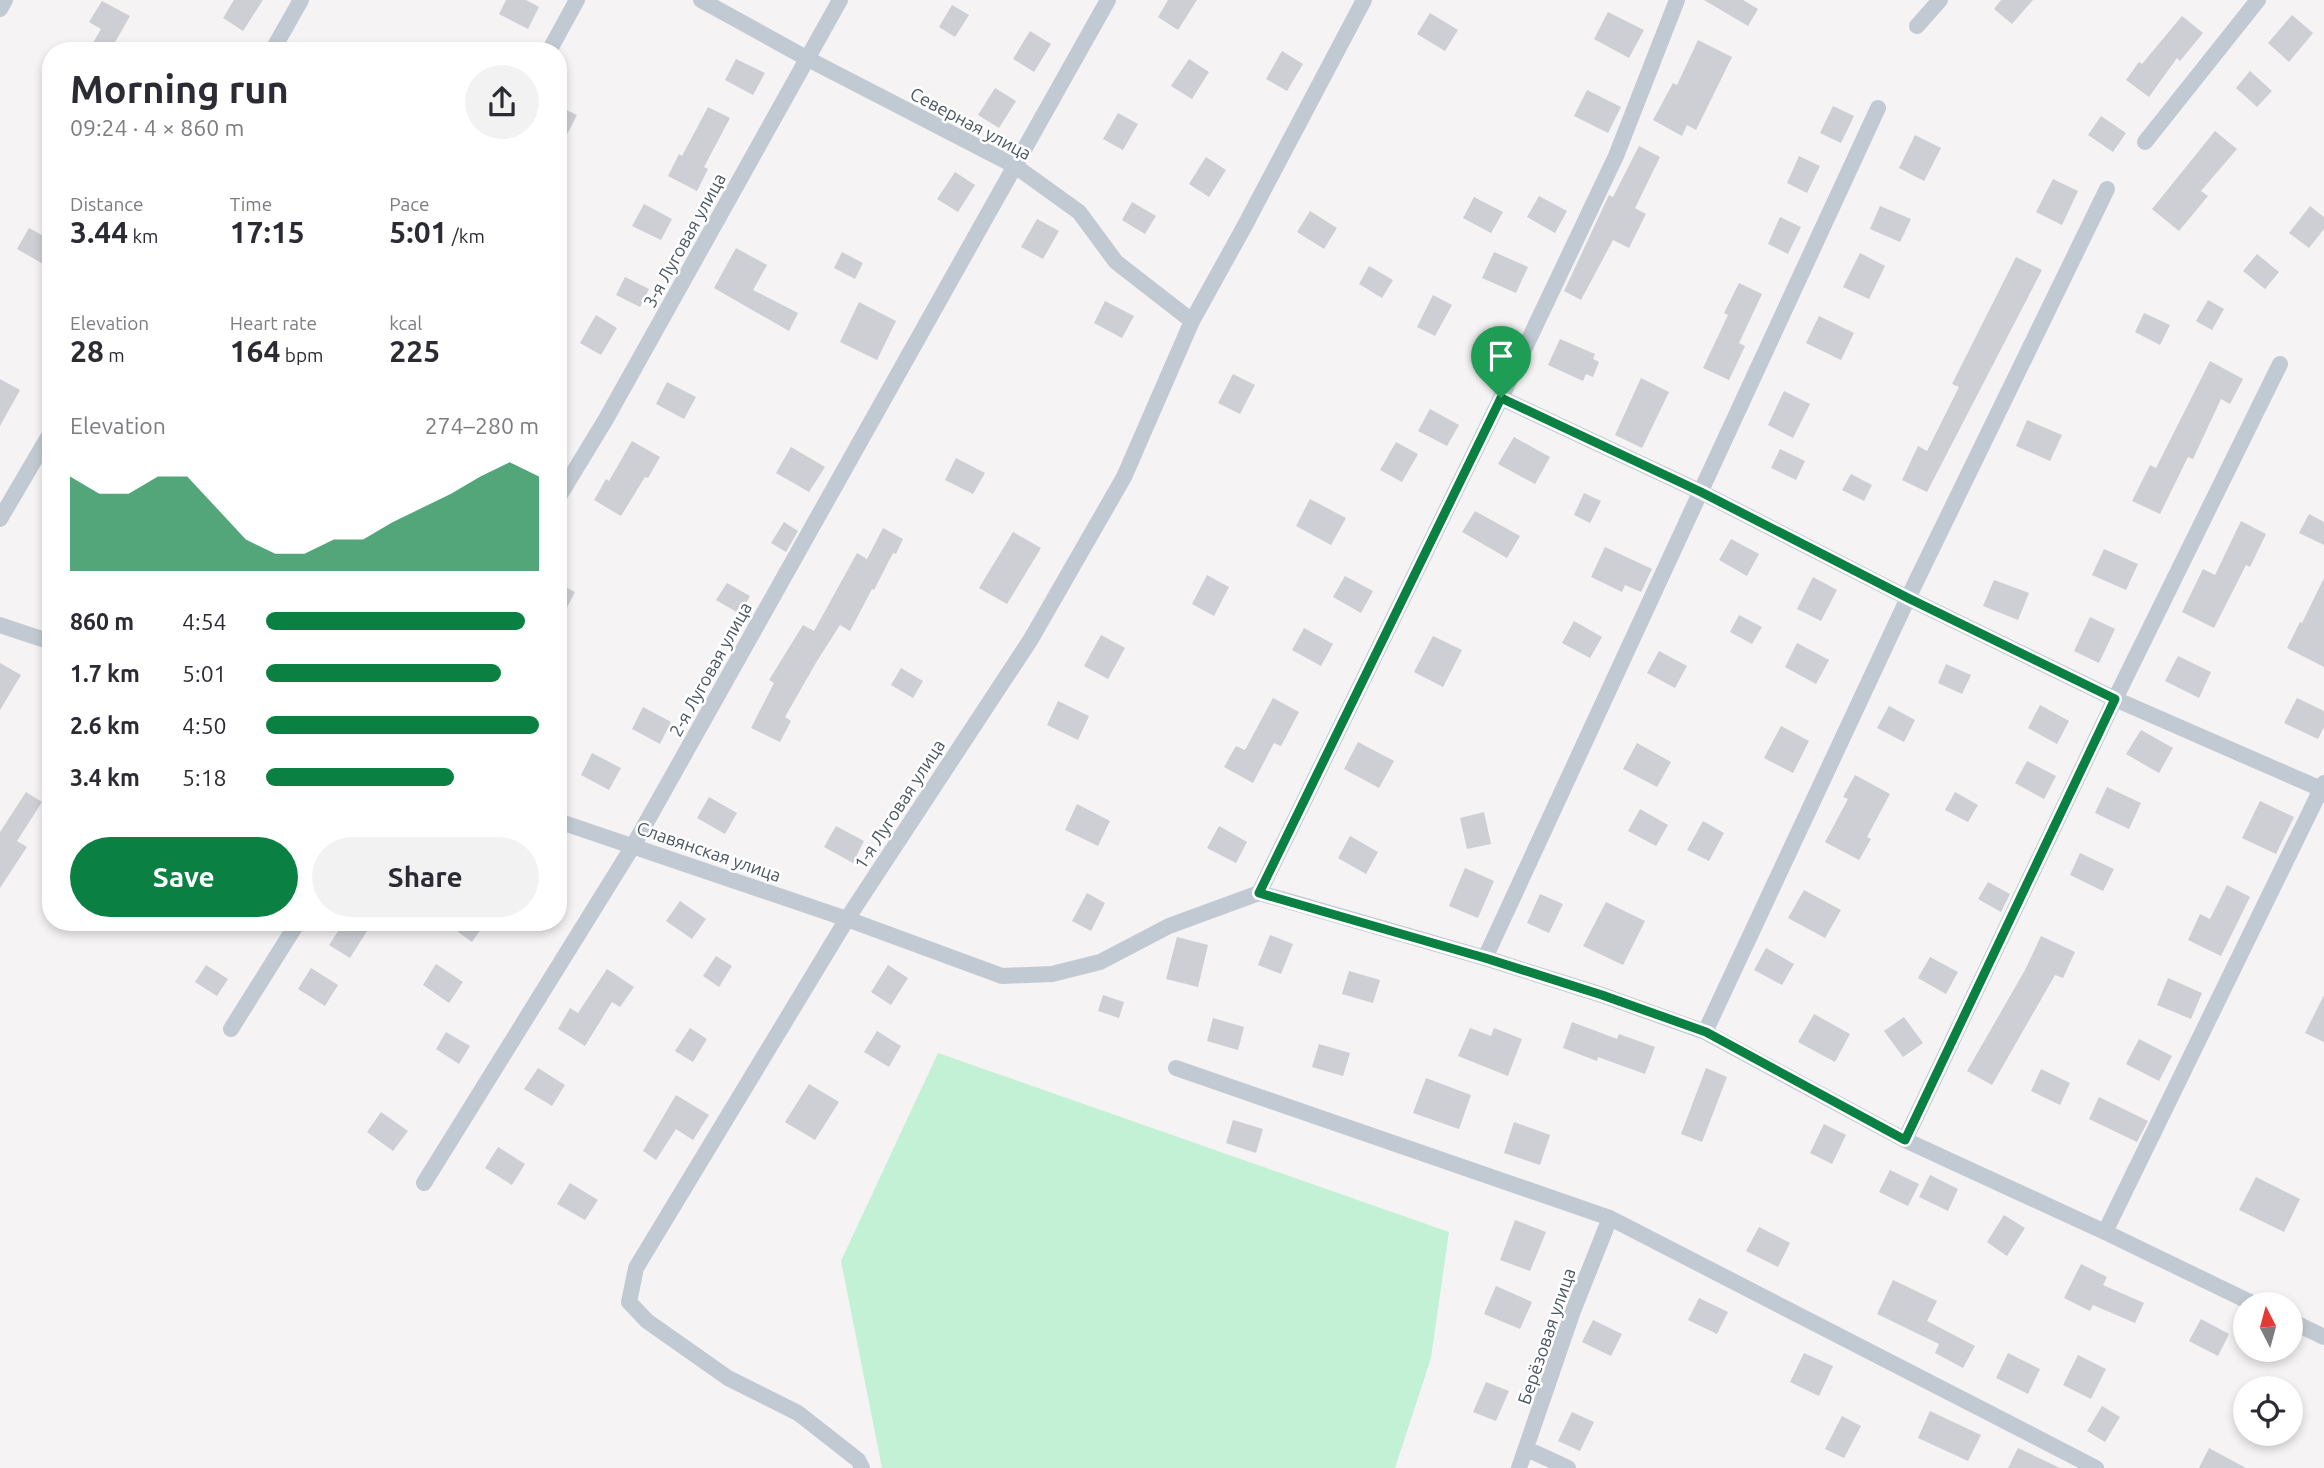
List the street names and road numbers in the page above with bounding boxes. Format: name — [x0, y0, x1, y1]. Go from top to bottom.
street label: Северная улица — [907, 83, 1035, 163]
street label: 3-я Луговая улица — [639, 169, 729, 311]
street label: 2-я Луговая улица — [665, 598, 755, 740]
street label: 1-я Луговая улица — [850, 736, 948, 872]
street label: Славянская улица — [634, 817, 784, 885]
street label: Берёзовая улица — [1513, 1265, 1579, 1407]

